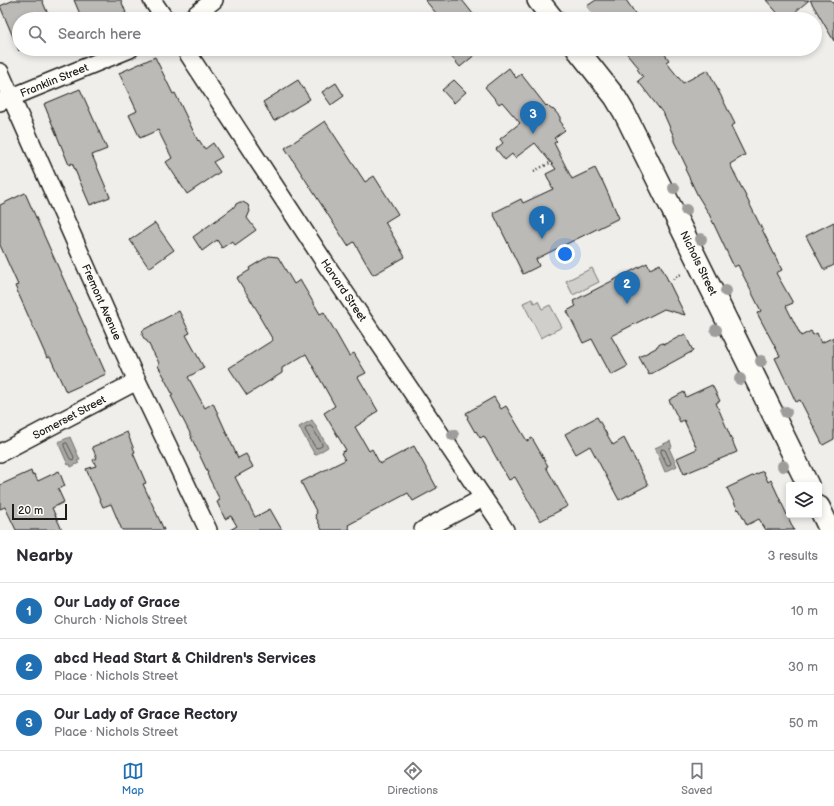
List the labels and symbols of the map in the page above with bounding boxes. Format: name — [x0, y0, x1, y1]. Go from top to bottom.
street label: Franklin Street — [18, 61, 91, 100]
pin: 3 — [520, 101, 546, 134]
pin: 1 — [529, 206, 555, 239]
street label: Nichols Street — [677, 229, 720, 298]
your location — [555, 244, 575, 264]
street label: Harvard Street — [318, 257, 370, 325]
street label: Fremont Avenue — [79, 262, 124, 343]
pin: 2 — [614, 271, 640, 304]
street label: Somerset Street — [31, 392, 109, 442]
scale bar — [12, 502, 67, 521]

